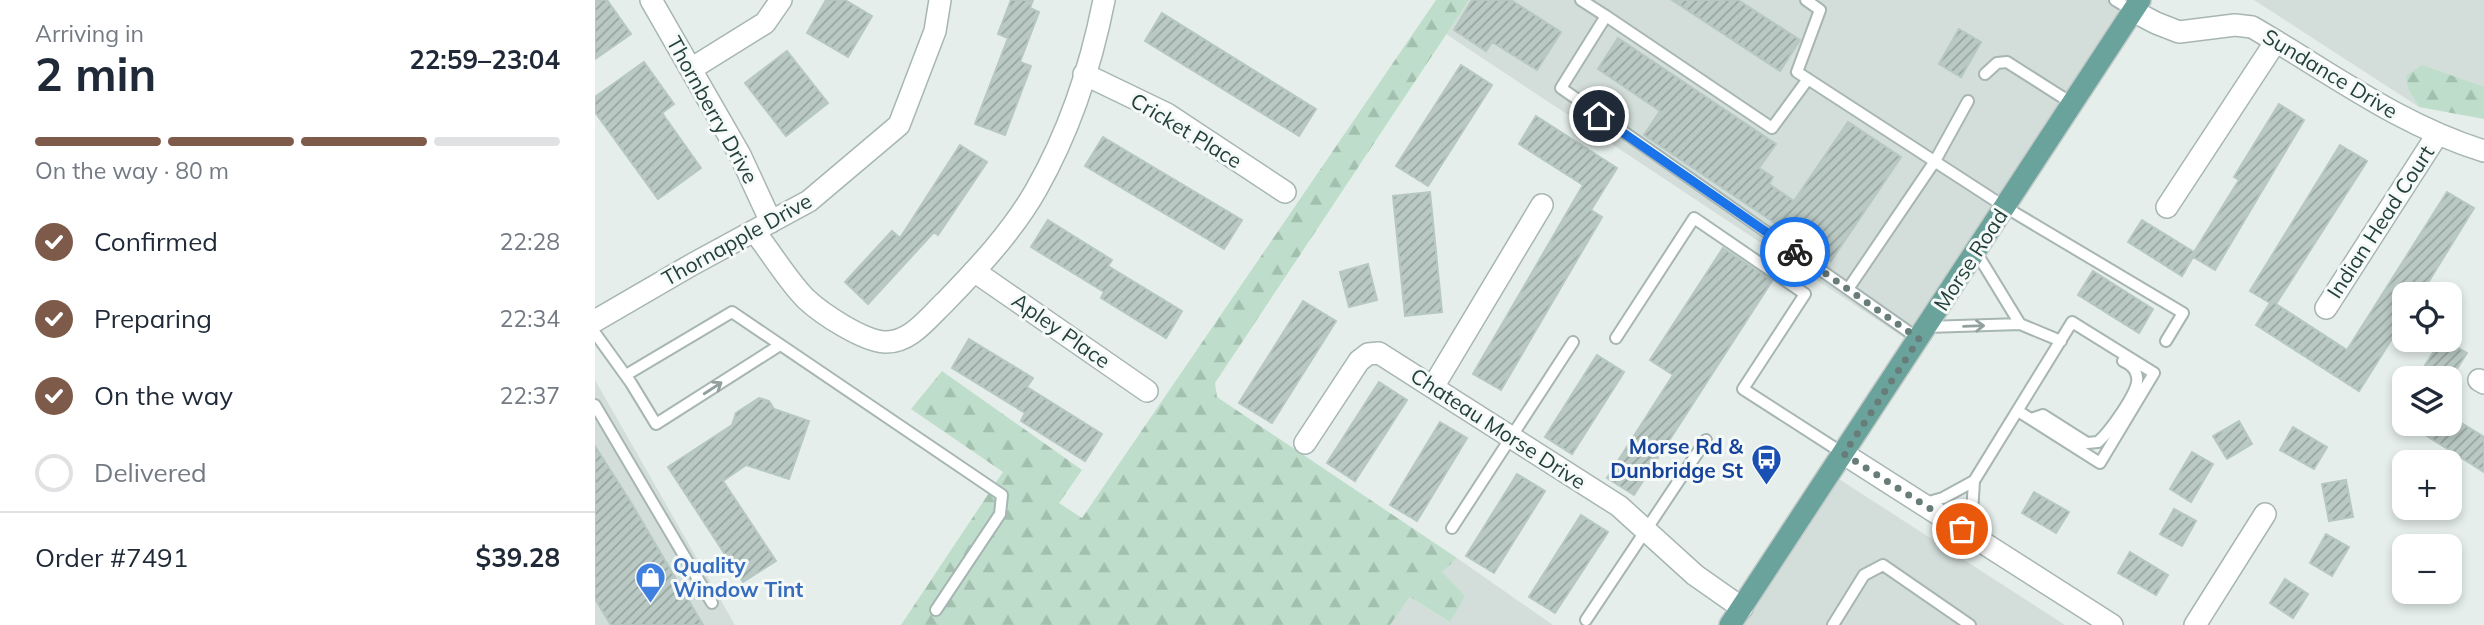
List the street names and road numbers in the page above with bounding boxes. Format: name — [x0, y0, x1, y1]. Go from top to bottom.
street label: Sundance Drive — [2258, 23, 2403, 124]
street label: Thornberry Drive — [662, 31, 764, 188]
street label: Cricket Place — [1126, 87, 1247, 173]
street label: Indian Head Court — [2321, 140, 2439, 303]
street label: Thornapple Drive — [657, 187, 816, 291]
street label: Morse Road — [1928, 204, 2013, 315]
street label: Apley Place — [1007, 287, 1116, 373]
street label: Chateau Morse Drive — [1406, 362, 1591, 495]

